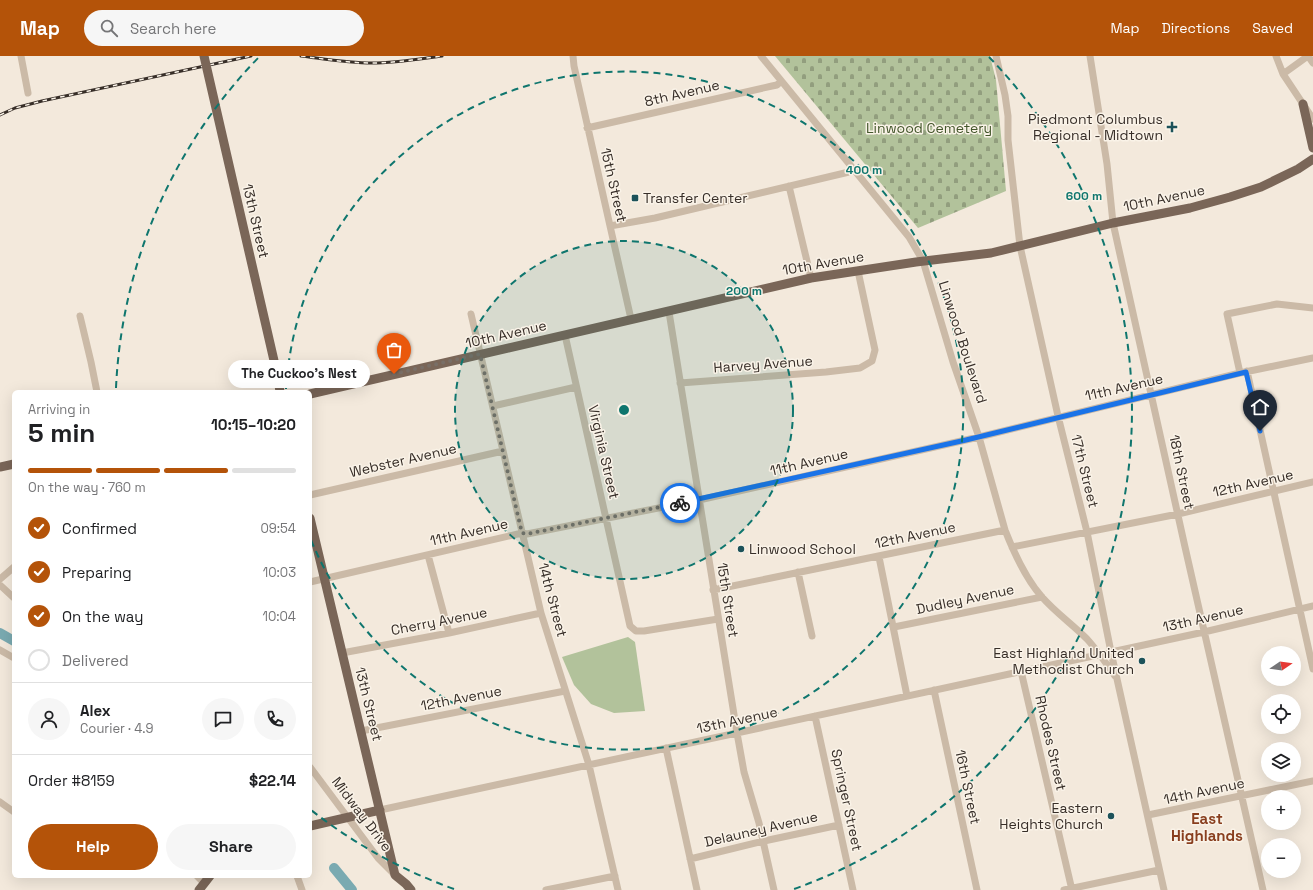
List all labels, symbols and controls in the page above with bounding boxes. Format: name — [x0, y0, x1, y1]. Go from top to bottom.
search box — [84, 10, 364, 46]
text: Map — [20, 16, 60, 41]
icon: search — [98, 17, 120, 39]
text: Search here — [130, 19, 216, 38]
text: Map — [1110, 19, 1140, 37]
text: Directions — [1162, 19, 1230, 37]
text: Saved — [1252, 19, 1293, 37]
street label: 8th Avenue — [643, 76, 721, 110]
place label: Piedmont Columbus Regional - Midtown — [1028, 110, 1163, 144]
park label: Linwood Cemetery — [866, 119, 992, 137]
marker: Piedmont Columbus Regional - Midtown — [1166, 121, 1178, 133]
street label: 15th Street — [597, 146, 631, 224]
text: 400 m — [846, 162, 882, 178]
street label: 10th Avenue — [1122, 181, 1206, 215]
street label: 13th Street — [239, 182, 273, 260]
text: 600 m — [1066, 188, 1102, 204]
place label: Transfer Center — [643, 189, 748, 207]
marker: Transfer Center — [630, 193, 640, 203]
street label: 10th Avenue — [781, 247, 865, 279]
street label: Linwood Boulevard — [935, 278, 991, 406]
text: 200 m — [726, 283, 762, 299]
street label: 10th Avenue — [464, 316, 548, 352]
pin — [377, 333, 411, 374]
icon: bag — [383, 339, 405, 361]
street label: Harvey Avenue — [713, 352, 813, 376]
callout: The Cuckoo’s Nest — [228, 360, 370, 388]
text: The Cuckoo’s Nest — [241, 365, 357, 382]
street label: 11th Avenue — [1083, 369, 1165, 405]
pin — [1243, 390, 1277, 431]
icon: home — [1249, 396, 1271, 418]
text: Arriving in — [28, 401, 90, 418]
street label: Virginia Street — [584, 403, 624, 501]
centre of rings — [617, 403, 631, 417]
text: 10:15–10:20 — [211, 415, 296, 434]
text: 5 min — [28, 416, 95, 450]
street label: 17th Street — [1067, 432, 1103, 510]
street label: 18th Street — [1165, 433, 1199, 511]
street label: Webster Avenue — [348, 439, 458, 481]
street label: 11th Avenue — [768, 444, 850, 480]
street label: 12th Avenue — [1211, 465, 1295, 501]
text: On the way · 760 m — [28, 479, 146, 496]
courier — [660, 483, 700, 523]
icon: bike — [669, 492, 691, 514]
street label: 11th Avenue — [428, 514, 510, 550]
icon: check — [28, 517, 50, 539]
street label: 12th Avenue — [873, 518, 957, 552]
text: Confirmed — [62, 519, 137, 538]
text: 09:54 — [261, 520, 296, 537]
place label: Linwood School — [749, 540, 856, 558]
marker: Linwood School — [736, 544, 746, 554]
icon: check — [28, 561, 50, 583]
street label: 14th Street — [534, 561, 572, 639]
street label: 15th Street — [713, 561, 743, 639]
text: Preparing — [62, 563, 132, 582]
text: 10:03 — [263, 564, 296, 581]
street label: Dudley Avenue — [914, 580, 1016, 618]
street label: 13th Avenue — [1161, 600, 1245, 636]
street label: Cherry Avenue — [389, 603, 489, 639]
icon: check — [28, 605, 50, 627]
text: On the way — [62, 607, 143, 626]
text: 10:04 — [262, 608, 296, 625]
place label: East Highland United Methodist Church — [993, 644, 1134, 678]
north arrow — [1261, 646, 1301, 686]
map controls — [1261, 646, 1301, 878]
text: Delivered — [62, 651, 129, 670]
marker: East Highland United Methodist Church — [1137, 656, 1147, 666]
street label: 13th Street — [351, 665, 387, 743]
street label: 12th Avenue — [419, 681, 503, 715]
street label: Rhodes Street — [1031, 694, 1071, 792]
button: locate — [1261, 694, 1301, 734]
button: person — [28, 698, 70, 740]
button: chat — [202, 698, 244, 740]
button: phone — [254, 698, 296, 740]
text: Alex — [80, 701, 111, 720]
street label: 13th Avenue — [695, 703, 779, 737]
text: Courier · 4.9 — [80, 720, 154, 737]
button: layers — [1261, 742, 1301, 782]
street label: Springer Street — [827, 747, 867, 853]
street label: 16th Street — [951, 748, 985, 826]
text: Order #8159 — [28, 771, 115, 790]
text: $22.14 — [249, 771, 296, 790]
street label: Midway Drive — [328, 773, 396, 855]
street label: 14th Avenue — [1162, 774, 1246, 808]
button: + — [1261, 790, 1301, 830]
place label: Eastern Heights Church — [999, 799, 1103, 833]
street label: Delauney Avenue — [703, 807, 819, 851]
district label: East Highlands — [1171, 809, 1243, 845]
marker: Eastern Heights Church — [1106, 811, 1116, 821]
button: Help — [28, 824, 158, 870]
button: Share — [166, 824, 296, 870]
button: − — [1261, 838, 1301, 878]

